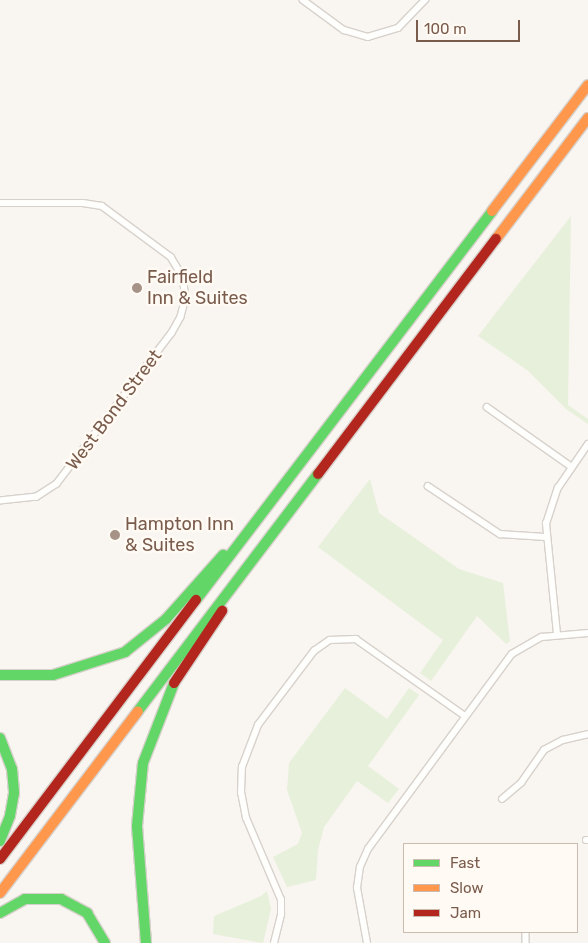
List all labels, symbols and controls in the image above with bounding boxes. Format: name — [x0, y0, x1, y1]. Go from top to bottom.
scale bar — [418, 10, 522, 42]
text: 100 m — [424, 20, 466, 38]
place label: Fairfield Inn & Suites — [147, 267, 248, 310]
marker: Fairfield Inn & Suites — [131, 282, 143, 294]
street label: West Bond Street — [62, 346, 166, 474]
place label: Hampton Inn & Suites — [125, 514, 234, 556]
marker: Hampton Inn & Suites — [109, 529, 121, 541]
legend — [403, 843, 578, 933]
text: Fast — [450, 854, 480, 872]
text: Slow — [450, 879, 483, 897]
text: Jam — [450, 904, 481, 922]

